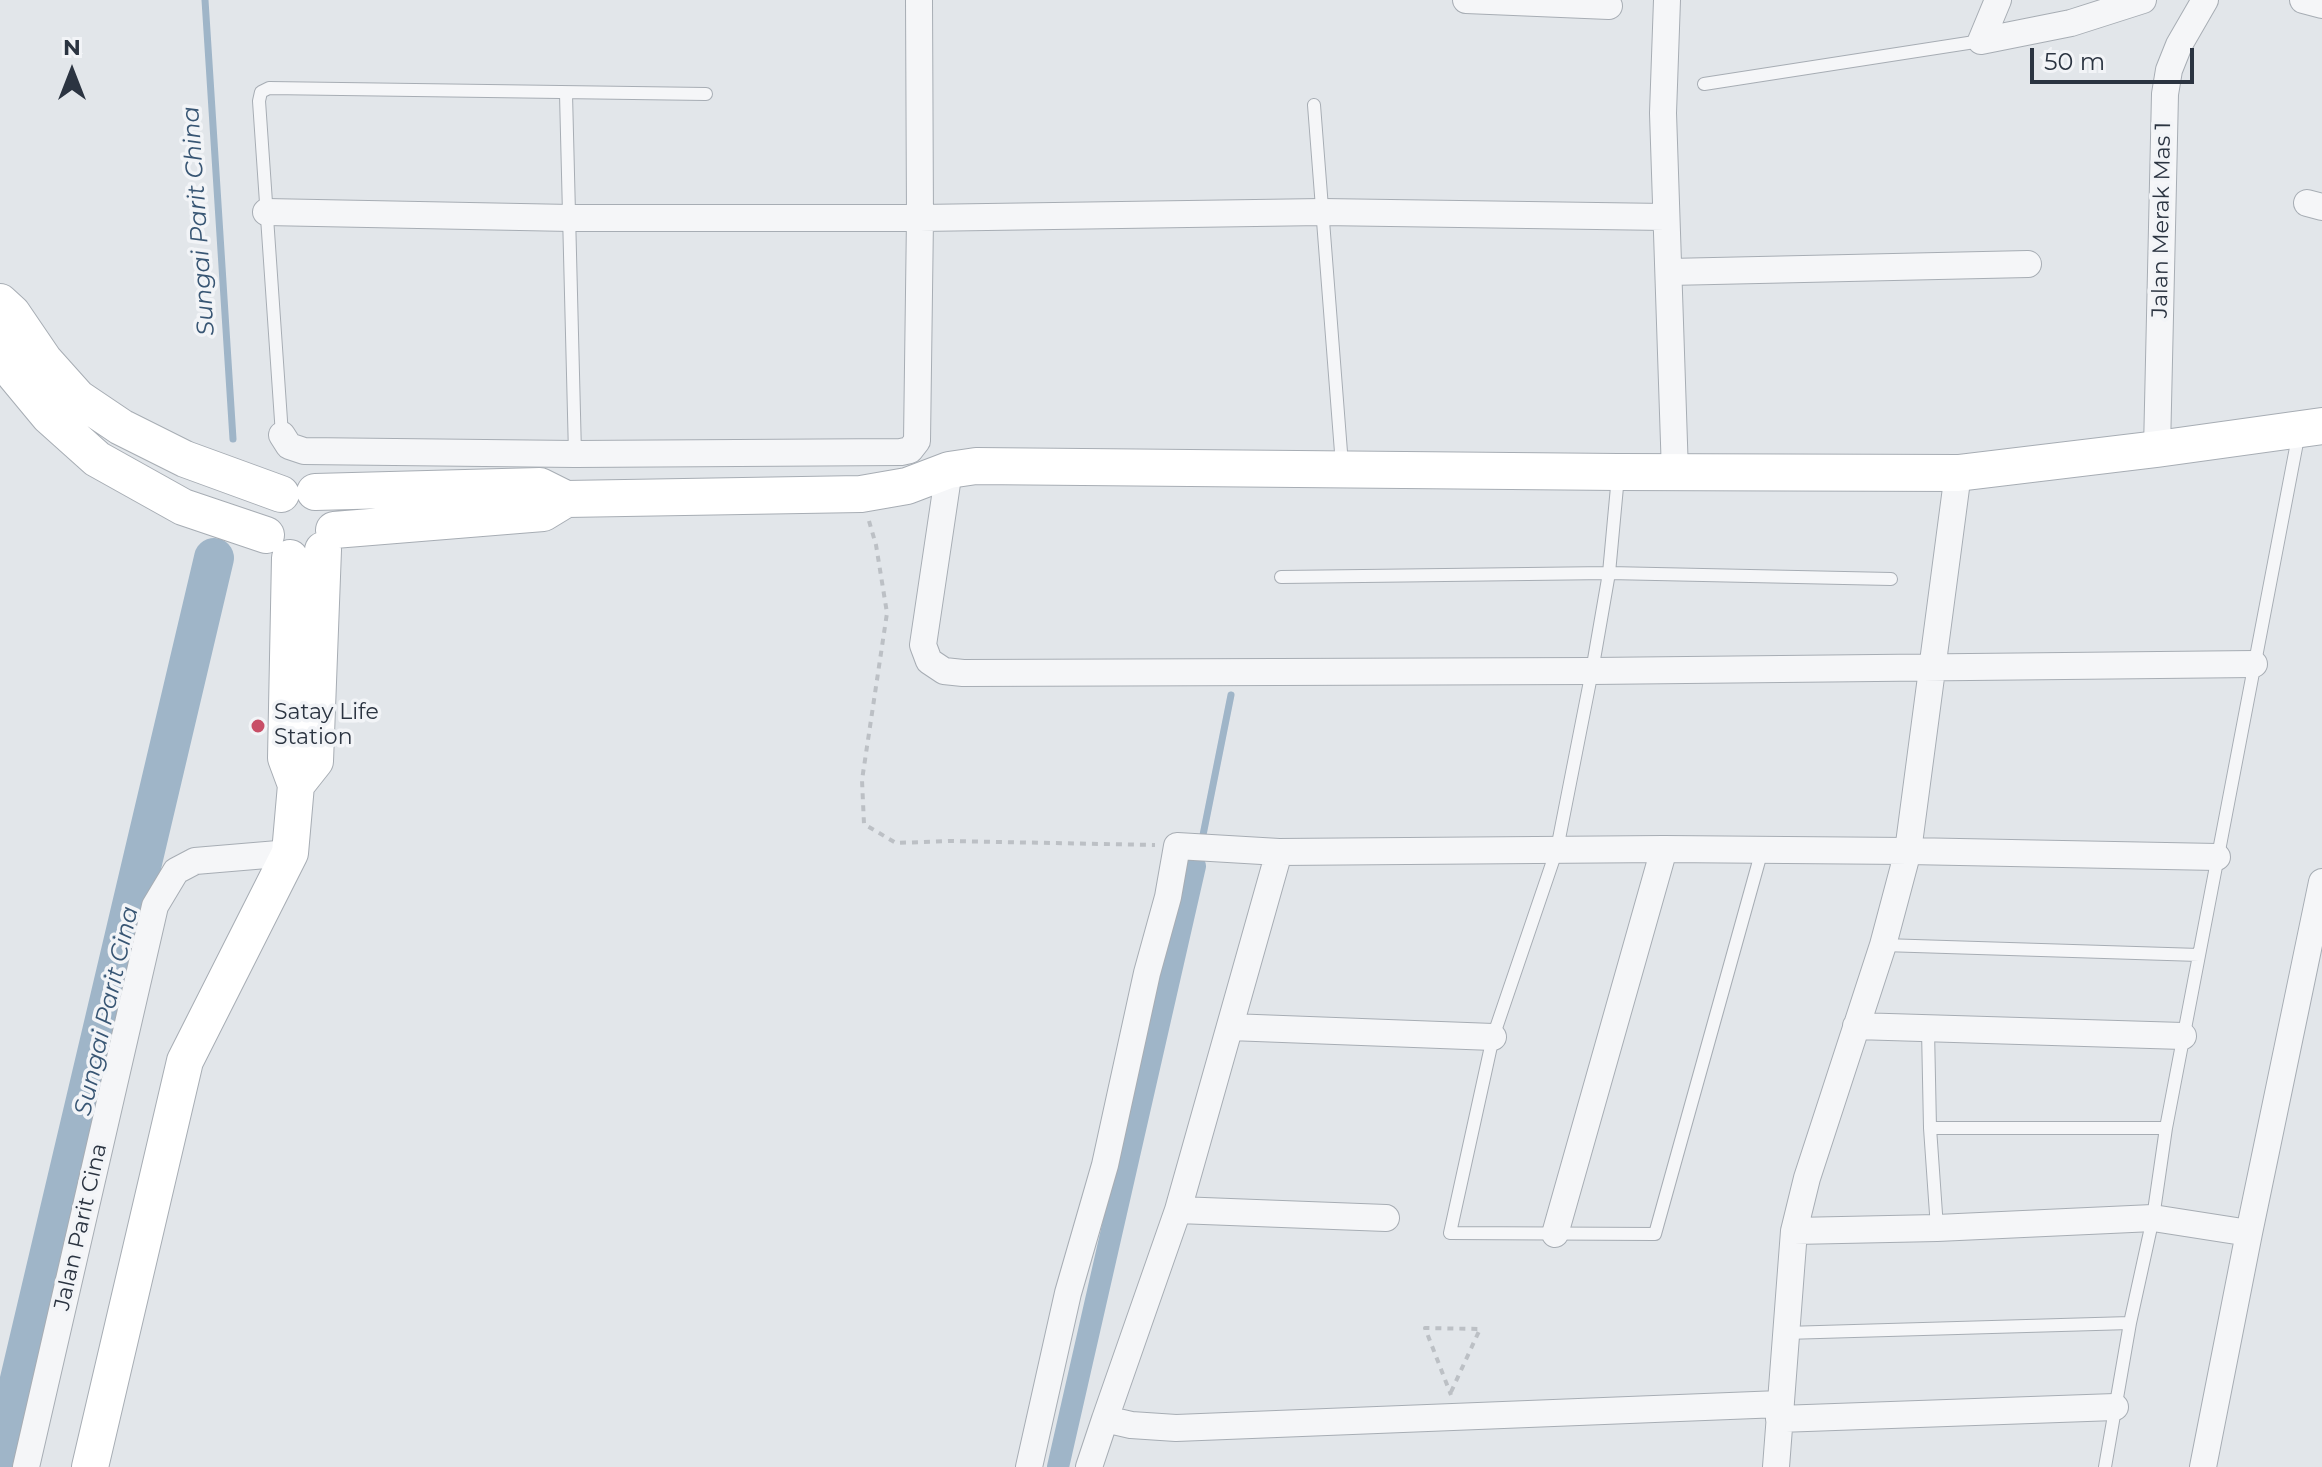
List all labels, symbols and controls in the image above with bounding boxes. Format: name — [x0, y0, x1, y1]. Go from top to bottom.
north arrow — [32, 32, 112, 112]
scale bar — [2034, 32, 2198, 82]
text: N — [63, 34, 81, 61]
text: 50 m — [2044, 47, 2105, 76]
water label: Sungai Parit China — [177, 105, 221, 337]
street label: Jalan Merak Mas 1 — [2147, 122, 2177, 318]
place label: Satay Life Station — [274, 700, 379, 752]
marker: Satay Life Station — [249, 717, 267, 735]
water label: Sungai Parit Cina — [69, 904, 145, 1118]
street label: Jalan Parit Cina — [49, 1141, 113, 1313]

